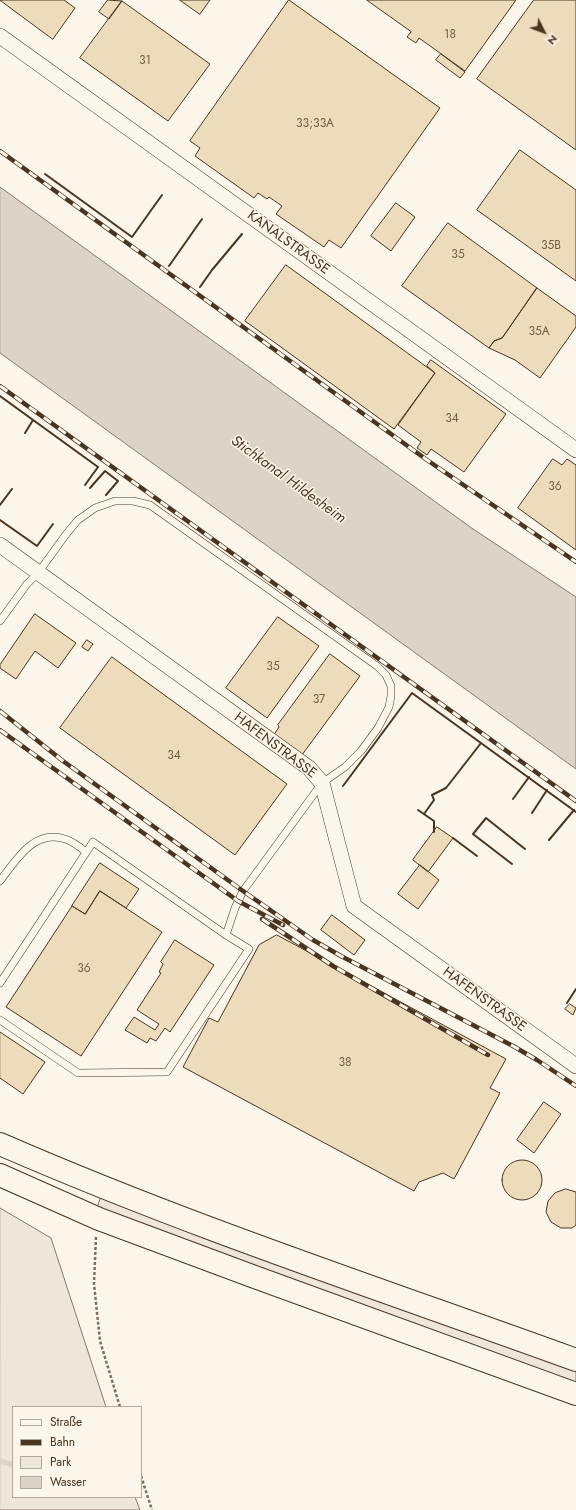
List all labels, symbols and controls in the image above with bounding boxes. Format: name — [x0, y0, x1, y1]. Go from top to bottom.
north arrow — [524, 12, 564, 52]
house number: 18 — [444, 28, 456, 42]
text: N — [544, 31, 562, 49]
house number: 31 — [139, 54, 151, 68]
house number: 33;33A — [296, 117, 334, 131]
street label: KANALSTRASSE — [243, 207, 333, 279]
house number: 35B — [541, 239, 561, 253]
house number: 35 — [451, 248, 465, 262]
house number: 35A — [528, 325, 550, 339]
house number: 34 — [445, 412, 459, 426]
water label: Stichkanal Hildesheim — [227, 432, 349, 528]
house number: 36 — [548, 480, 562, 494]
house number: 35 — [266, 660, 280, 674]
house number: 37 — [313, 693, 325, 707]
street label: HAFENSTRASSE — [230, 709, 320, 783]
house number: 34 — [167, 749, 181, 763]
house number: 36 — [77, 962, 91, 976]
street label: HAFENSTRASSE — [439, 964, 529, 1036]
house number: 38 — [338, 1056, 352, 1070]
legend — [12, 1406, 142, 1498]
text: Straße — [50, 1413, 82, 1431]
text: Bahn — [50, 1433, 75, 1451]
text: Park — [50, 1453, 71, 1471]
text: Wasser — [50, 1473, 86, 1491]

